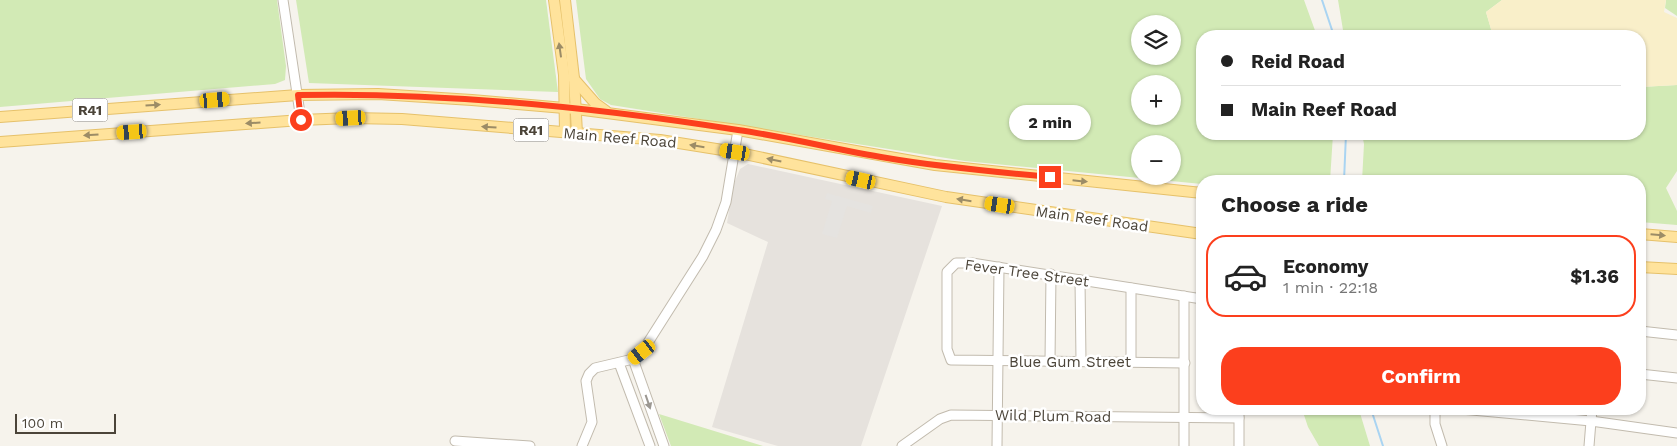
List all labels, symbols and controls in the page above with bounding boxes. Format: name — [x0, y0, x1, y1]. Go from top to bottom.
map controls — [1131, 15, 1181, 185]
button: layers — [1131, 15, 1181, 65]
one-way arrow — [556, 41, 564, 57]
text: Reid Road — [1251, 50, 1345, 73]
button: + — [1131, 75, 1181, 125]
car — [199, 91, 230, 109]
road number: R41 — [72, 98, 108, 122]
text: Main Reef Road — [1251, 98, 1397, 121]
one-way arrow — [146, 101, 162, 109]
callout: 2 min — [1009, 104, 1091, 140]
route start — [290, 109, 312, 131]
car — [335, 110, 366, 126]
text: 2 min — [1028, 113, 1072, 132]
road number: R41 — [514, 118, 548, 142]
one-way arrow — [244, 120, 260, 128]
car — [116, 123, 147, 141]
one-way arrow — [481, 123, 497, 131]
street label: Main Reef Road — [563, 124, 677, 152]
one-way arrow — [82, 131, 98, 139]
button: − — [1131, 135, 1181, 185]
one-way arrow — [689, 142, 705, 150]
car — [719, 142, 750, 162]
one-way arrow — [766, 156, 781, 164]
route end — [1039, 166, 1061, 188]
car — [844, 169, 877, 191]
one-way arrow — [1073, 177, 1089, 185]
text: Choose a ride — [1221, 192, 1368, 217]
one-way arrow — [955, 195, 971, 203]
car — [984, 195, 1015, 215]
street label: Main Reef Road — [1035, 202, 1149, 236]
one-way arrow — [1651, 232, 1667, 240]
icon: car — [1223, 254, 1268, 299]
street label: Fever Tree Street — [964, 255, 1091, 291]
text: Economy — [1283, 255, 1368, 278]
text: $1.36 — [1570, 265, 1619, 288]
text: 1 min · 22:18 — [1283, 278, 1378, 297]
car — [625, 337, 658, 367]
button: Confirm — [1221, 347, 1621, 405]
street label: Blue Gum Street — [1009, 353, 1132, 371]
one-way arrow — [645, 395, 652, 410]
street label: Wild Plum Road — [995, 406, 1111, 426]
scale bar — [15, 411, 116, 434]
text: 100 m — [22, 415, 63, 431]

